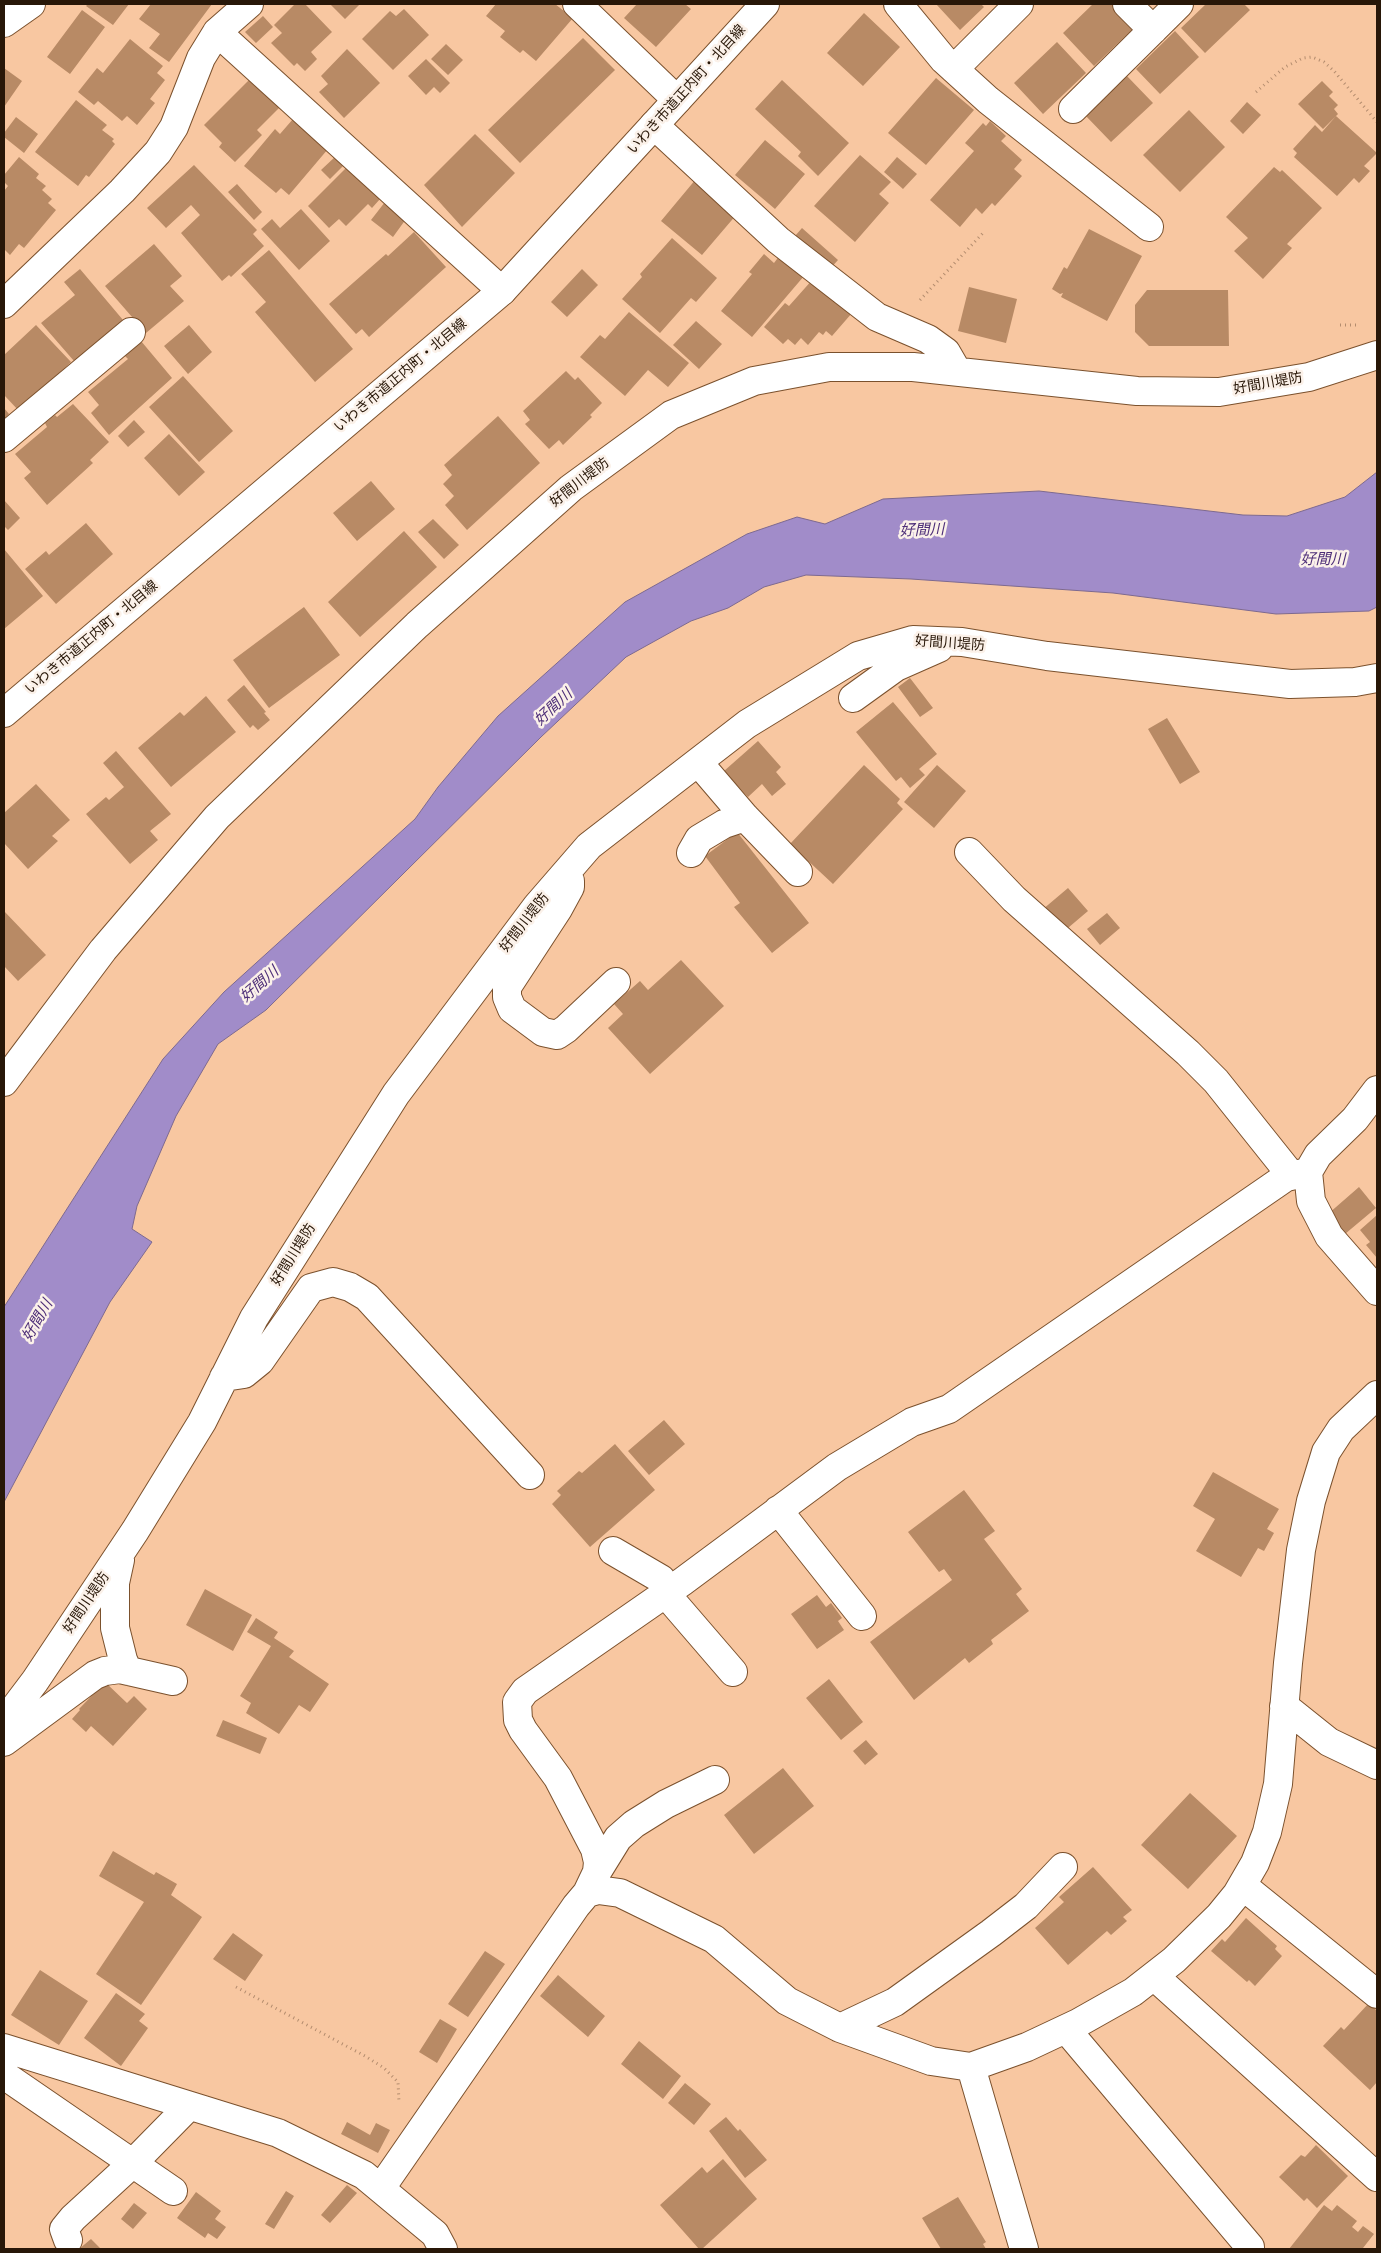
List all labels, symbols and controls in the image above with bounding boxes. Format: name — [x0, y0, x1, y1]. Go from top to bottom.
street label: いわき市道正内町・北目線 — [625, 22, 749, 158]
street label: いわき市道正内町・北目線 — [331, 316, 471, 436]
street label: 好間川堤防 — [1232, 370, 1304, 398]
street label: 好間川堤防 — [547, 455, 613, 511]
water label: 好間川 — [899, 521, 945, 541]
water label: 好間川 — [1301, 551, 1345, 569]
street label: いわき市道正内町・北目線 — [22, 578, 162, 698]
street label: 好間川堤防 — [914, 633, 986, 655]
water label: 好間川 — [531, 686, 577, 730]
street label: 好間川堤防 — [497, 890, 553, 956]
water label: 好間川 — [237, 963, 283, 1007]
street label: 好間川堤防 — [268, 1221, 320, 1289]
water label: 好間川 — [19, 1297, 57, 1345]
street label: 好間川堤防 — [60, 1569, 114, 1637]

